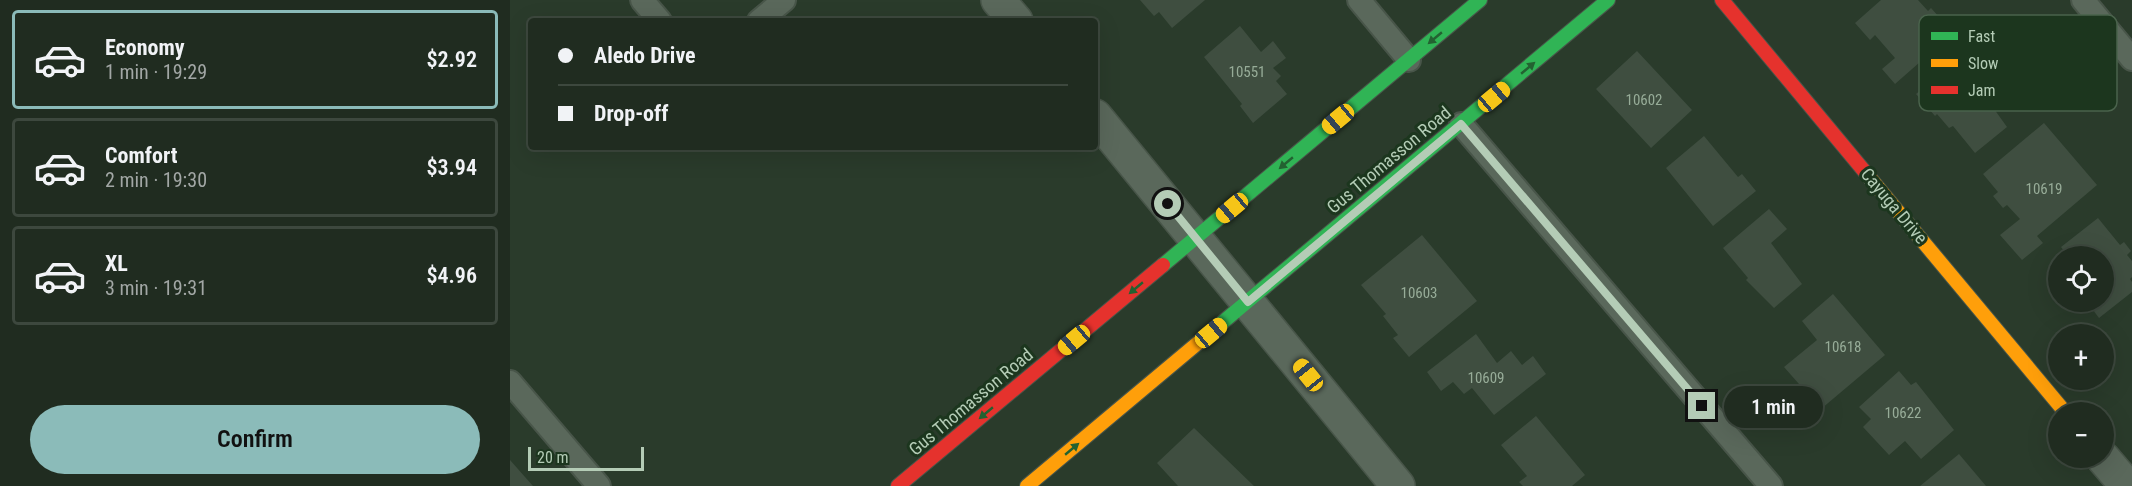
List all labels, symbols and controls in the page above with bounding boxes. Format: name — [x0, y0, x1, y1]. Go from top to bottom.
legend — [1919, 15, 2117, 111]
text: Fast — [1968, 27, 1995, 46]
one-way arrow — [1427, 31, 1443, 44]
icon: car — [33, 33, 87, 87]
text: Economy — [105, 35, 185, 60]
text: Aledo Drive — [594, 43, 696, 68]
text: $2.92 — [426, 47, 477, 72]
text: Slow — [1968, 54, 1998, 73]
text: 1 min · 19:29 — [105, 60, 207, 84]
one-way arrow — [1520, 61, 1536, 74]
house number: 10551 — [1228, 63, 1266, 81]
car — [1474, 79, 1514, 115]
text: Jam — [1968, 81, 1995, 100]
house number: 10602 — [1625, 91, 1663, 109]
text: Drop-off — [594, 101, 668, 126]
car — [1318, 101, 1358, 137]
street label: Gus Thomasson Road — [1323, 102, 1455, 217]
icon: car — [33, 141, 87, 195]
text: Comfort — [105, 143, 178, 168]
text: $3.94 — [426, 155, 477, 180]
one-way arrow — [1278, 156, 1294, 169]
street label: Cayuga Drive — [1857, 164, 1932, 248]
text: 2 min · 19:30 — [105, 168, 207, 192]
house number: 10619 — [2025, 180, 2063, 198]
route start — [1154, 190, 1181, 217]
car — [1212, 190, 1252, 226]
map controls — [2048, 246, 2114, 468]
button: locate — [2048, 246, 2114, 312]
icon: car — [33, 249, 87, 303]
text: XL — [105, 251, 128, 276]
text: $4.96 — [426, 263, 477, 288]
text: 3 min · 19:31 — [105, 276, 207, 300]
one-way arrow — [1128, 281, 1144, 294]
house number: 10603 — [1400, 284, 1438, 302]
car — [1191, 315, 1231, 351]
car — [1054, 322, 1094, 358]
button: + — [2048, 324, 2114, 390]
house number: 10618 — [1824, 338, 1862, 356]
street label: Gus Thomasson Road — [905, 344, 1037, 459]
car — [1290, 355, 1326, 395]
house number: 10609 — [1467, 369, 1505, 387]
callout: 1 min — [1723, 385, 1822, 427]
route end — [1688, 392, 1715, 419]
text: 1 min — [1751, 395, 1796, 419]
button: − — [2048, 402, 2114, 468]
house number: 10622 — [1884, 404, 1922, 422]
button: Confirm — [30, 405, 480, 474]
one-way arrow — [979, 406, 994, 418]
one-way arrow — [1064, 442, 1080, 455]
scale bar — [528, 444, 644, 472]
text: 20 m — [537, 448, 569, 467]

